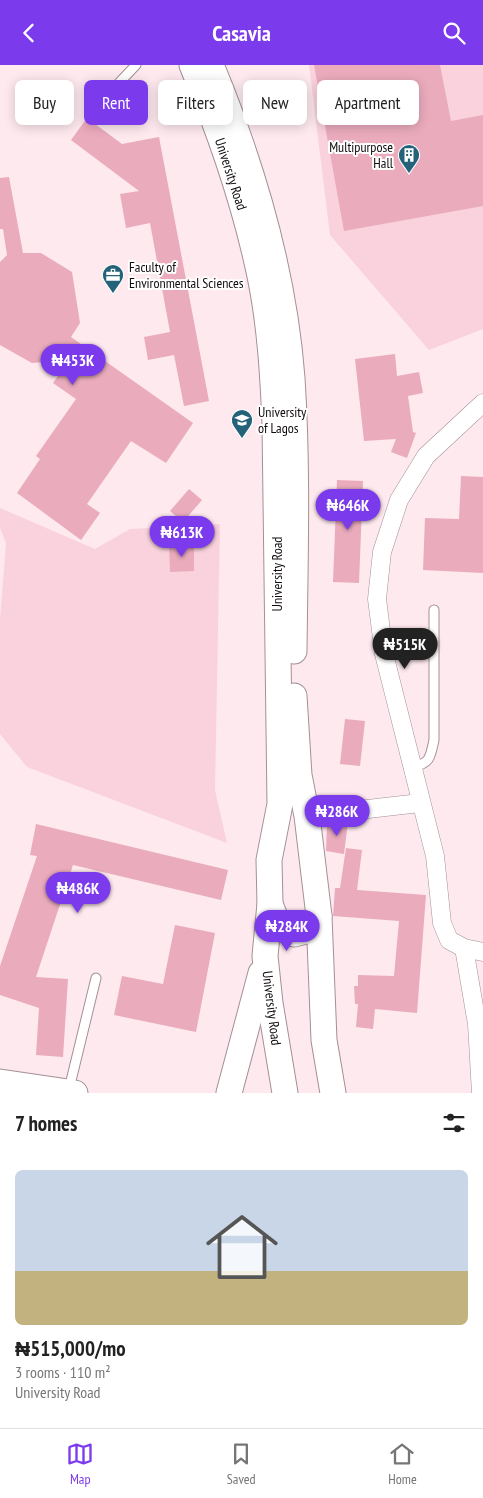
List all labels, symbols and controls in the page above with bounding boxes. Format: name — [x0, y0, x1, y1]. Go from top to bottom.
icon: back — [15, 19, 43, 47]
text: Casavia — [212, 19, 271, 47]
icon: search — [440, 19, 468, 47]
chip: Buy — [15, 80, 74, 125]
chip: Rent — [84, 80, 148, 125]
chip: Filters — [158, 80, 233, 125]
chip: New — [243, 80, 307, 125]
chip: Apartment — [317, 80, 419, 125]
street label: University Road — [211, 136, 251, 212]
place label: Multipurpose Hall — [329, 138, 394, 172]
building icon: Multipurpose Hall — [397, 143, 421, 174]
place label: Faculty of Environmental Sciences — [129, 258, 244, 292]
office icon: Faculty of Environmental Sciences — [101, 263, 125, 294]
pin: ₦453K — [38, 343, 108, 386]
text: ₦453K — [52, 350, 94, 370]
place label: University of Lagos — [258, 403, 307, 437]
school or university icon: University of Lagos — [230, 408, 254, 439]
pin: ₦646K — [313, 489, 383, 531]
text: ₦646K — [327, 495, 369, 515]
pin: ₦613K — [147, 515, 217, 558]
text: ₦613K — [161, 522, 203, 542]
street label: University Road — [268, 537, 286, 611]
pin: ₦515K — [370, 627, 440, 670]
text: ₦515K — [384, 634, 426, 654]
pin: ₦286K — [302, 795, 372, 837]
text: ₦286K — [316, 801, 358, 821]
pin: ₦486K — [43, 871, 113, 914]
text: ₦486K — [57, 878, 99, 898]
pin: ₦284K — [252, 909, 322, 952]
text: ₦284K — [266, 916, 308, 936]
street label: University Road — [259, 970, 285, 1046]
icon: filters — [440, 1109, 468, 1137]
text: 7 homes — [15, 1110, 77, 1137]
icon: home — [197, 1202, 287, 1292]
text: ₦515,000/mo — [15, 1335, 126, 1362]
text: 3 rooms · 110 m² — [15, 1362, 111, 1382]
text: University Road — [15, 1382, 100, 1402]
tab: Map — [66, 1440, 94, 1488]
tab: Saved — [227, 1440, 256, 1488]
tab: Home — [388, 1440, 417, 1488]

